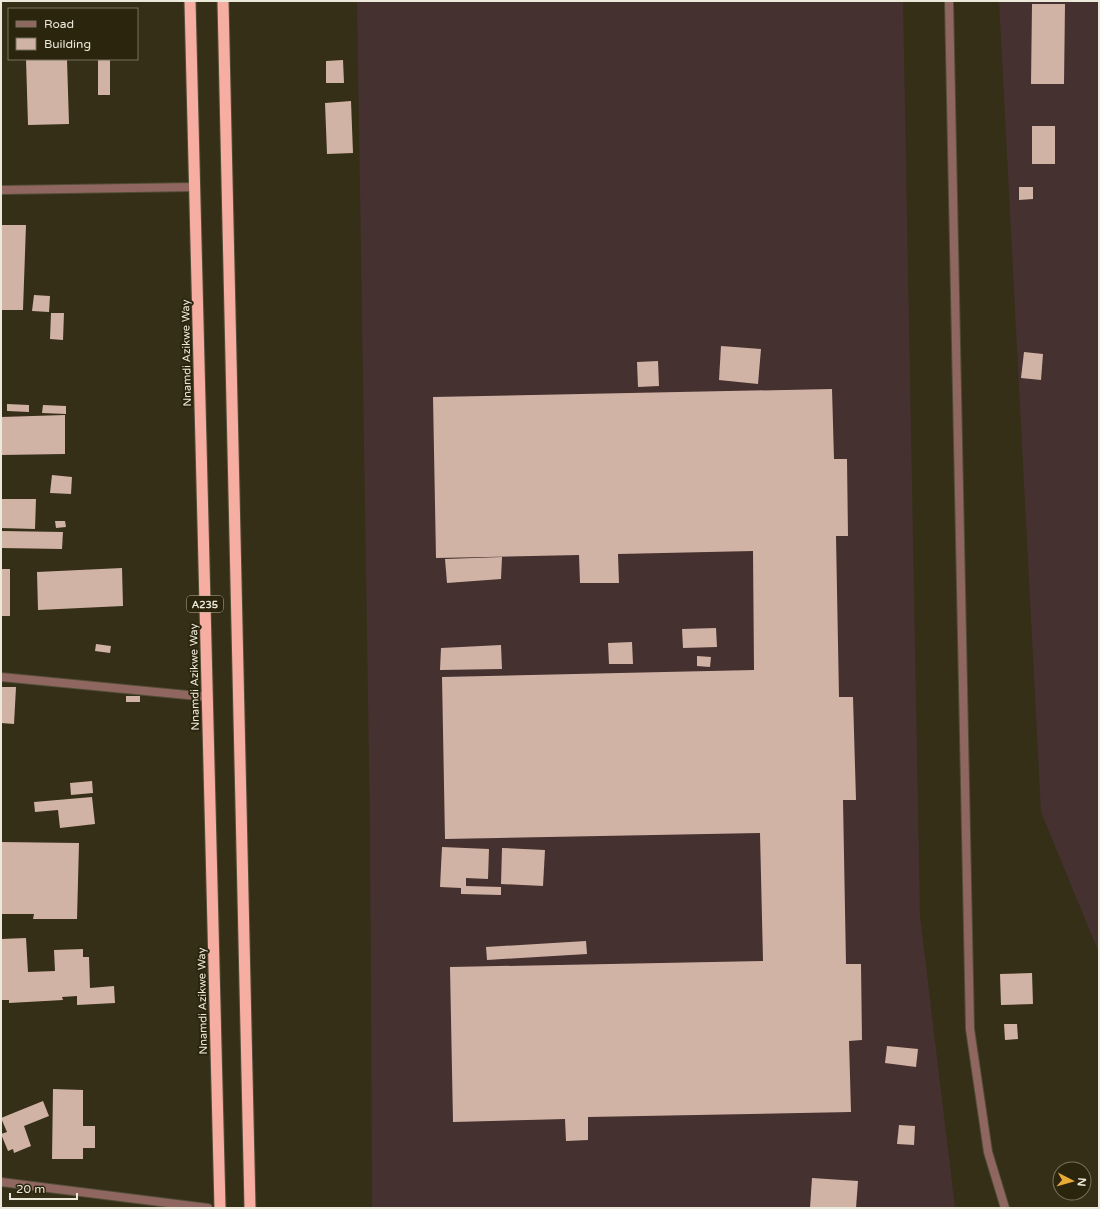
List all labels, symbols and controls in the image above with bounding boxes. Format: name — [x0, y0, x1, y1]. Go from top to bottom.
legend — [8, 8, 138, 60]
text: Road — [44, 17, 74, 31]
text: Building — [44, 37, 91, 51]
street label: Nnamdi Azikwe Way — [179, 299, 194, 407]
road number: A235 — [187, 596, 223, 612]
street label: Nnamdi Azikwe Way — [187, 623, 202, 731]
street label: Nnamdi Azikwe Way — [195, 947, 210, 1055]
north arrow — [1052, 1161, 1092, 1201]
scale bar — [10, 1175, 77, 1201]
text: N — [1075, 1177, 1088, 1187]
text: 20 m — [16, 1182, 45, 1196]

